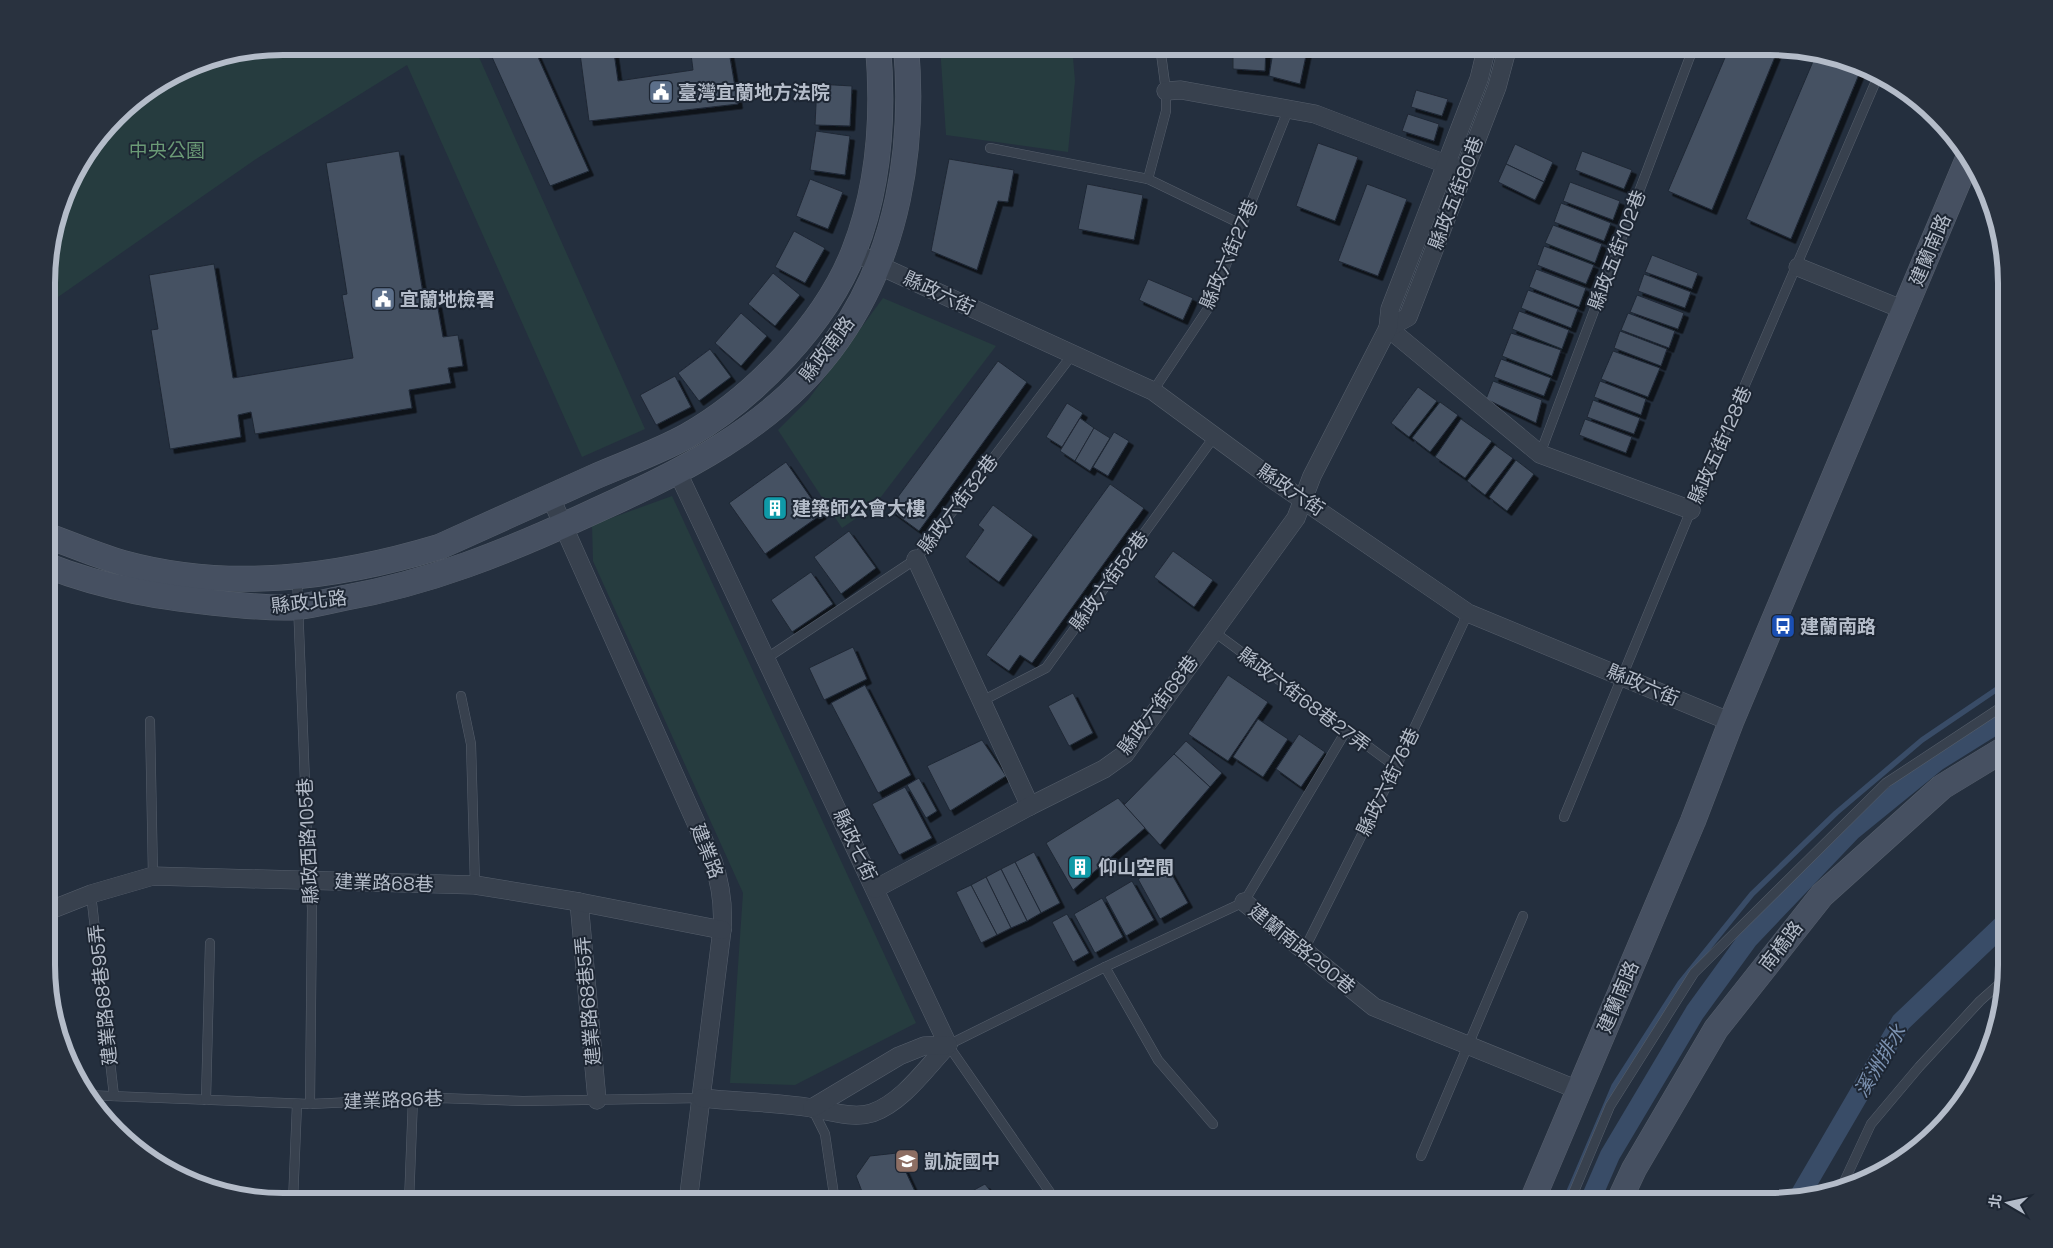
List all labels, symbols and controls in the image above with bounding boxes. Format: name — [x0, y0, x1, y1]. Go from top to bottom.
public building icon: 臺灣宜蘭地方法院 — [648, 79, 674, 105]
place label: 臺灣宜蘭地方法院 — [678, 80, 830, 105]
street label: 縣政五街80巷 — [1423, 133, 1489, 253]
park label: 中央公園 — [129, 138, 205, 163]
street label: 縣政五街102巷 — [1583, 186, 1651, 314]
street label: 縣政六街27巷 — [1195, 195, 1263, 313]
street label: 建蘭南路 — [1904, 210, 1956, 290]
street label: 縣政六街 — [899, 266, 979, 320]
public building icon: 宜蘭地檢署 — [370, 286, 396, 312]
place label: 宜蘭地檢署 — [400, 287, 495, 312]
street label: 縣政南路 — [794, 311, 860, 387]
street label: 縣政五街128巷 — [1683, 382, 1757, 508]
street label: 縣政六街32巷 — [913, 449, 1003, 559]
street label: 縣政六街 — [1253, 458, 1329, 522]
building icon: 建築師公會大樓 — [762, 495, 788, 521]
place label: 建築師公會大樓 — [792, 496, 925, 521]
street label: 縣政六街52巷 — [1064, 526, 1154, 636]
street label: 縣政北路 — [270, 585, 348, 619]
bus stop icon: 建蘭南路 — [1770, 613, 1796, 639]
place label: 建蘭南路 — [1800, 614, 1876, 639]
street label: 縣政六街68巷27弄 — [1233, 642, 1375, 758]
street label: 縣政六街68巷 — [1112, 650, 1204, 760]
street label: 縣政六街 — [1603, 659, 1683, 711]
street label: 縣政六街76巷 — [1351, 724, 1425, 840]
street label: 縣政西路105巷 — [292, 777, 324, 905]
street label: 縣政七街 — [828, 805, 882, 885]
street label: 建業路 — [685, 820, 729, 882]
building icon: 仰山空間 — [1067, 854, 1093, 880]
place label: 仰山空間 — [1098, 855, 1174, 880]
street label: 建業路68巷 — [334, 869, 434, 897]
street label: 建蘭南路290巷 — [1244, 898, 1360, 1000]
street label: 南橋路 — [1754, 916, 1808, 976]
street label: 建業路68巷95弄 — [83, 923, 123, 1067]
street label: 建業路68巷5弄 — [570, 935, 606, 1067]
street label: 建蘭南路 — [1592, 957, 1644, 1037]
water label: 溪洲排水 — [1848, 1019, 1912, 1102]
street label: 建業路86巷 — [343, 1086, 443, 1114]
school or university icon: 凱旋國中 — [894, 1148, 920, 1174]
place label: 凱旋國中 — [924, 1149, 1000, 1174]
north arrow — [1983, 1178, 2033, 1228]
text: 北 — [1985, 1193, 2005, 1209]

